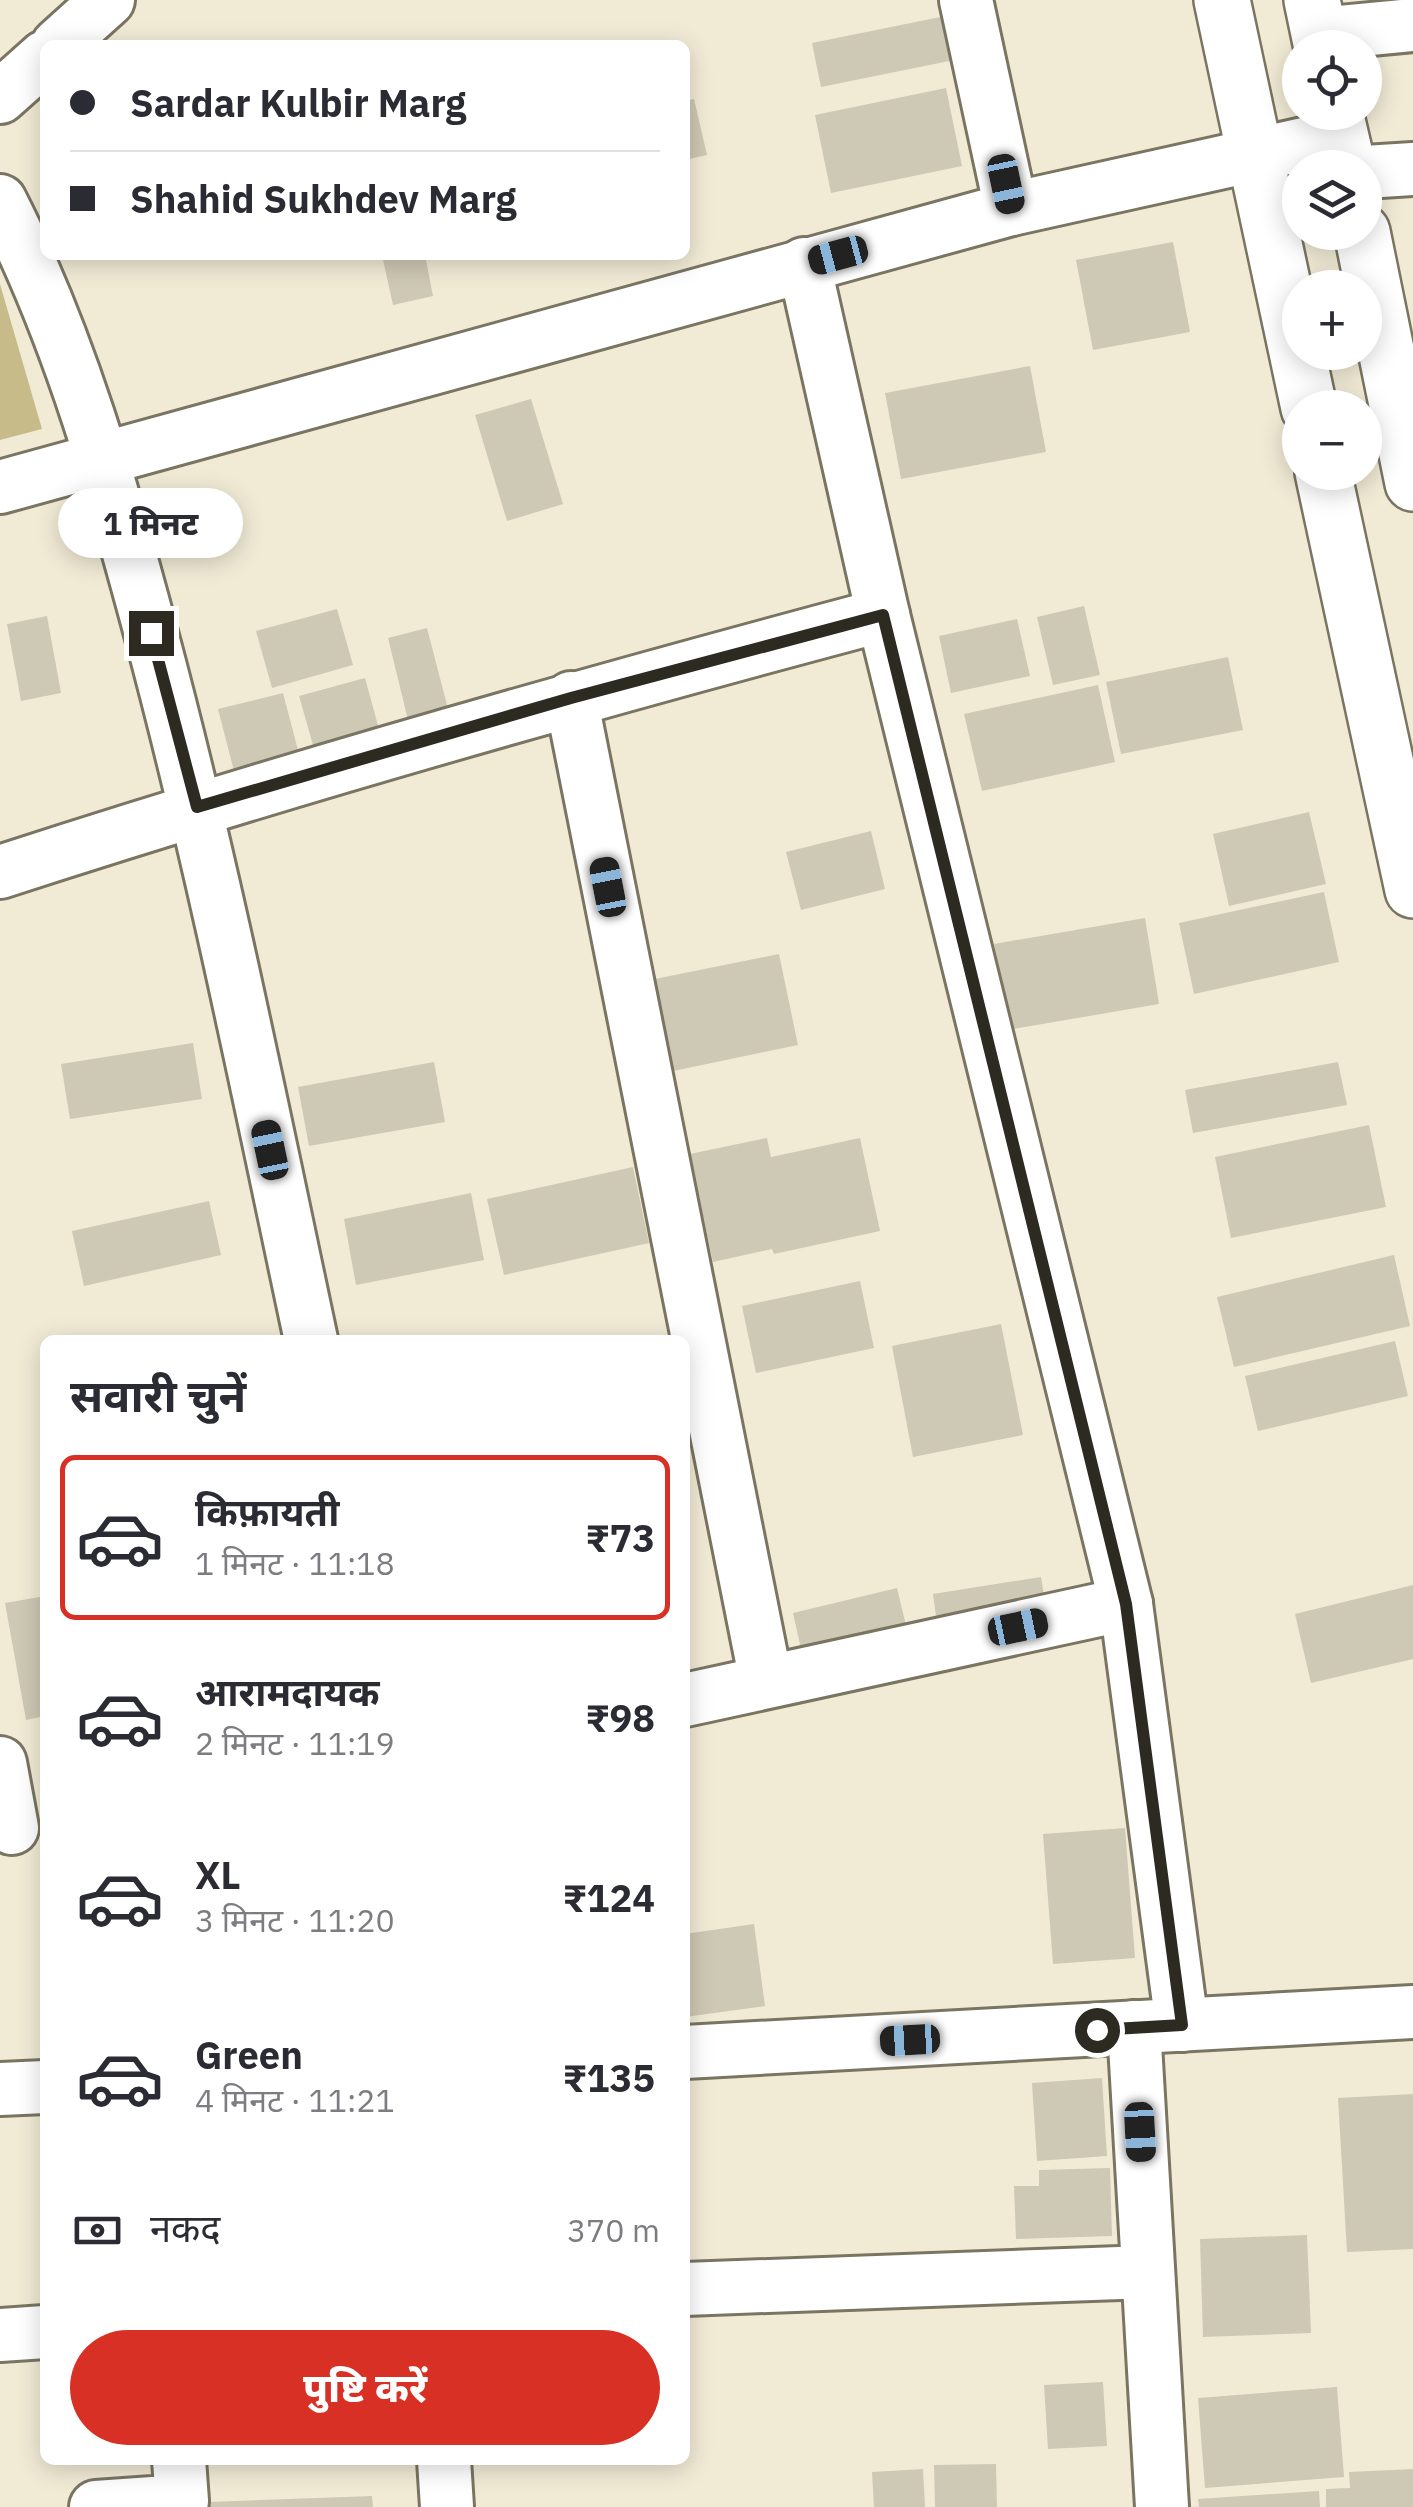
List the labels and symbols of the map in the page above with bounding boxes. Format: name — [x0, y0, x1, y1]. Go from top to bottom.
car — [985, 152, 1027, 216]
car — [805, 233, 871, 277]
callout: 1 मिनट — [58, 488, 244, 558]
route end — [129, 611, 174, 656]
car — [588, 855, 628, 919]
car — [249, 1118, 291, 1182]
car — [986, 1606, 1050, 1648]
route start — [1075, 2008, 1120, 2053]
car — [879, 2023, 941, 2057]
car — [1123, 2101, 1157, 2163]

